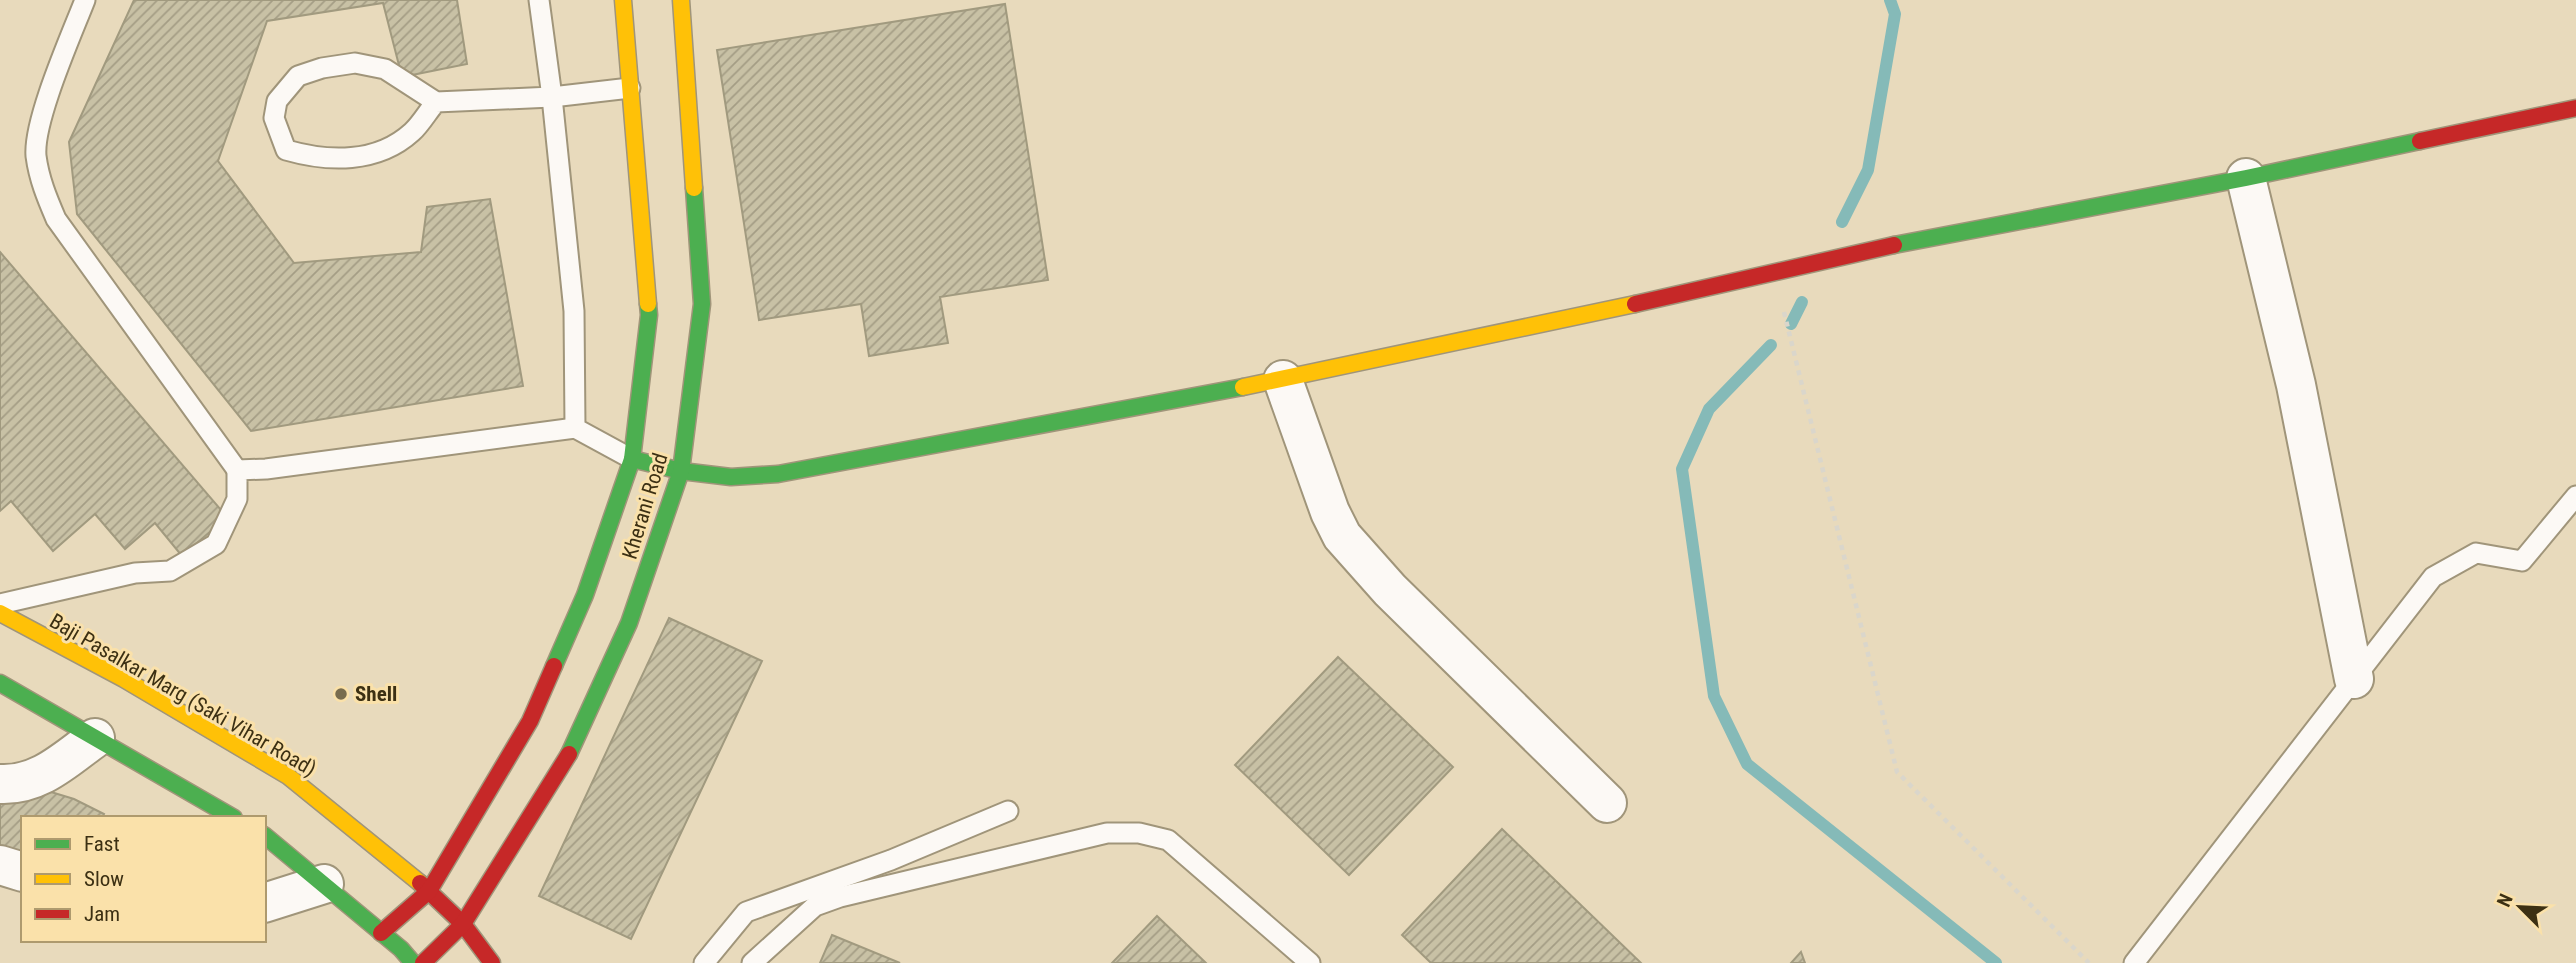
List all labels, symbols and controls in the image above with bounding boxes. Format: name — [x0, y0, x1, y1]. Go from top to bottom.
street label: Kherani Road — [618, 450, 672, 562]
street label: Baji Pasalkar Marg (Saki Vihar Road) — [46, 609, 320, 781]
place label: Shell — [355, 682, 397, 706]
marker: Shell — [333, 686, 349, 702]
legend — [21, 816, 266, 942]
text: Fast — [84, 832, 120, 856]
text: Slow — [84, 867, 124, 891]
north arrow — [2485, 872, 2555, 942]
text: N — [2492, 890, 2518, 910]
text: Jam — [84, 902, 120, 926]

